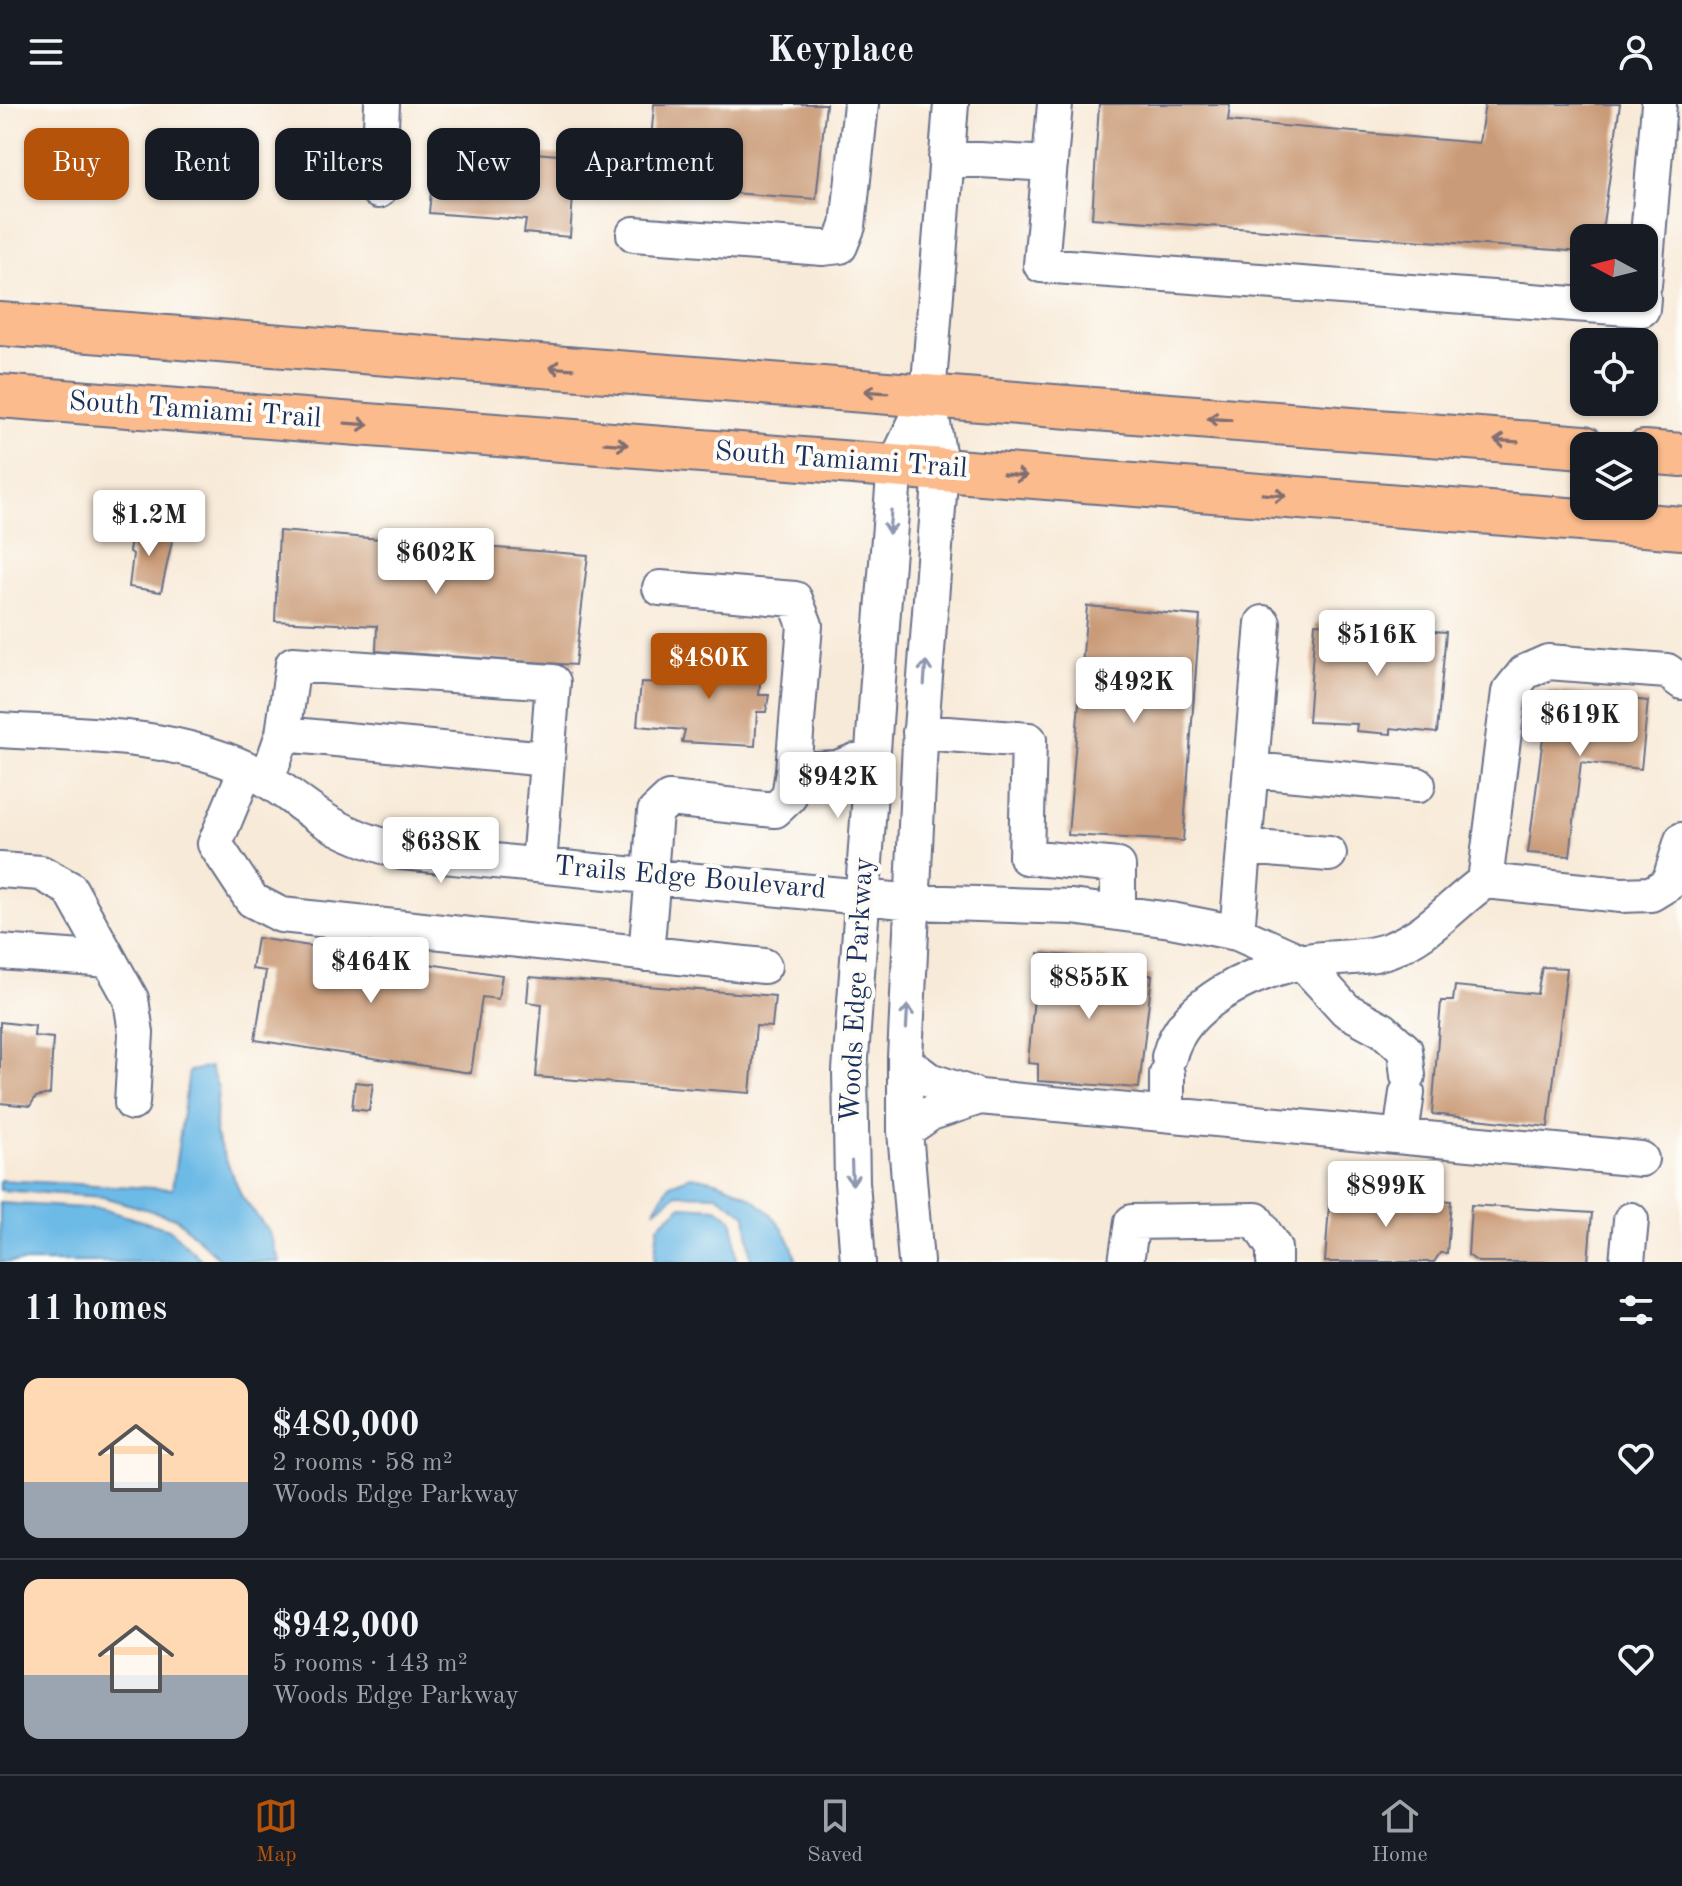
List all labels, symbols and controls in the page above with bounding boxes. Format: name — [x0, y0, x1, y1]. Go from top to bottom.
icon: menu — [24, 30, 68, 74]
icon: person — [1614, 30, 1658, 74]
text: Keyplace — [768, 34, 914, 70]
chip: Buy — [24, 128, 129, 200]
chip: Rent — [145, 128, 259, 200]
chip: Filters — [275, 128, 411, 200]
chip: New — [427, 128, 540, 200]
chip: Apartment — [556, 128, 743, 200]
north arrow — [1570, 224, 1658, 312]
map controls — [1570, 224, 1658, 520]
button: locate — [1570, 328, 1658, 416]
one-way arrow — [548, 360, 575, 375]
one-way arrow — [863, 384, 890, 399]
street label: South Tamiami Trail — [68, 388, 322, 434]
one-way arrow — [1206, 411, 1233, 426]
one-way arrow — [343, 417, 370, 432]
button: layers — [1570, 432, 1658, 520]
one-way arrow — [1493, 433, 1520, 448]
one-way arrow — [602, 437, 629, 452]
street label: South Tamiami Trail — [714, 438, 968, 484]
one-way arrow — [1001, 468, 1028, 483]
one-way arrow — [1260, 488, 1287, 503]
pin: $1.2M — [93, 490, 205, 558]
text: $1.2M — [111, 503, 187, 529]
one-way arrow — [883, 509, 898, 535]
pin: $602K — [380, 528, 492, 596]
text: $602K — [396, 541, 476, 567]
pin: $516K — [1321, 610, 1433, 678]
text: $516K — [1337, 623, 1417, 649]
pin: $480K — [653, 633, 765, 701]
text: $480K — [669, 646, 749, 672]
pin: $492K — [1078, 657, 1190, 725]
one-way arrow — [918, 660, 933, 687]
text: $492K — [1094, 670, 1174, 696]
pin: $619K — [1524, 690, 1636, 758]
text: $619K — [1540, 703, 1620, 729]
pin: $942K — [782, 752, 894, 820]
text: $942K — [798, 765, 878, 791]
pin: $638K — [385, 817, 497, 885]
text: $638K — [401, 830, 481, 856]
street label: Trails Edge Boulevard — [553, 853, 827, 905]
street label: Woods Edge Parkway — [837, 856, 879, 1124]
pin: $464K — [315, 937, 427, 1005]
text: $464K — [331, 950, 411, 976]
pin: $855K — [1033, 953, 1145, 1021]
text: $855K — [1049, 966, 1129, 992]
one-way arrow — [900, 1004, 915, 1031]
one-way arrow — [844, 1159, 859, 1186]
pin: $899K — [1330, 1161, 1442, 1229]
text: $899K — [1346, 1174, 1426, 1200]
icon: filters — [1614, 1288, 1658, 1332]
text: 11 homes — [24, 1293, 167, 1327]
text: $480,000 — [272, 1409, 420, 1443]
icon: home — [88, 1410, 184, 1506]
icon: heart — [1614, 1436, 1658, 1480]
text: 2 rooms · 58 m² — [272, 1450, 453, 1476]
text: Woods Edge Parkway — [272, 1482, 519, 1508]
text: $942,000 — [272, 1610, 420, 1644]
icon: home — [88, 1611, 184, 1707]
icon: heart — [1614, 1637, 1658, 1681]
text: 5 rooms · 143 m² — [272, 1651, 468, 1677]
text: Woods Edge Parkway — [272, 1683, 519, 1709]
tab: Map — [254, 1794, 298, 1869]
tab: Saved — [807, 1794, 863, 1869]
tab: Home — [1372, 1794, 1428, 1869]

